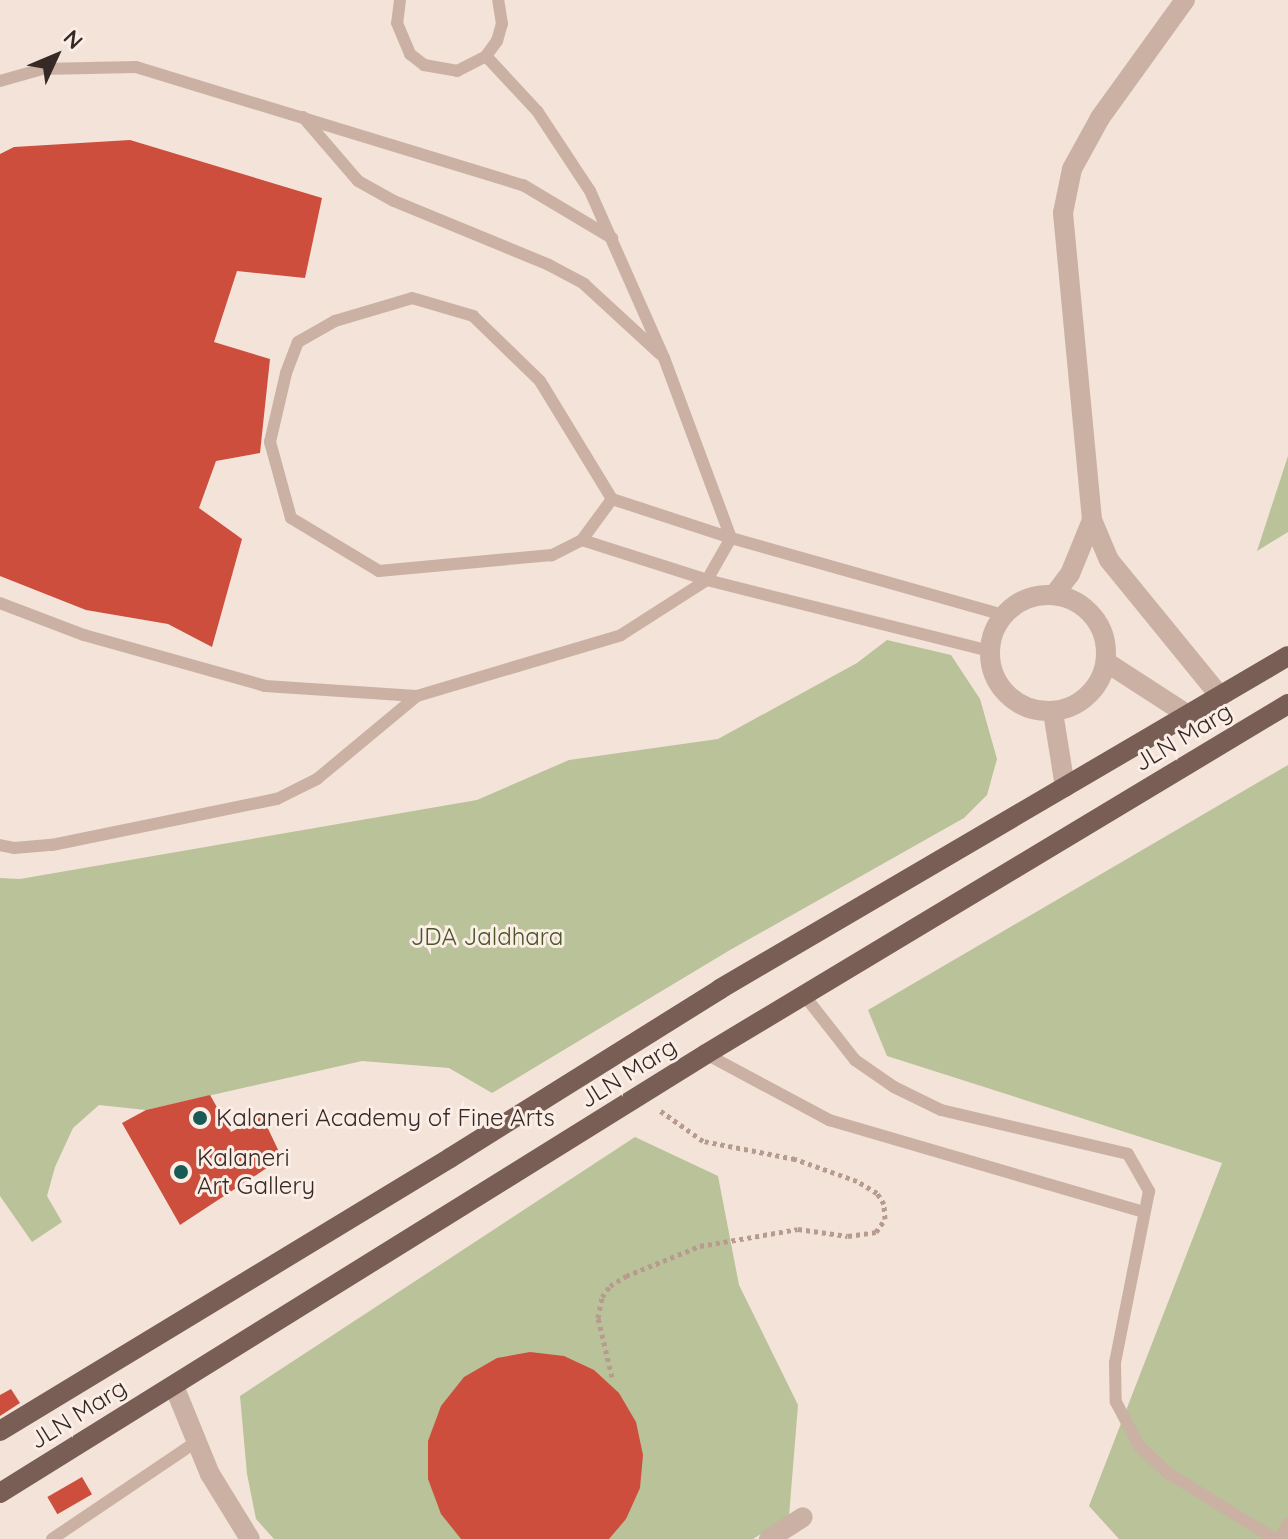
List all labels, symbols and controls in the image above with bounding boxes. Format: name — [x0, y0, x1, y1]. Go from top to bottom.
north arrow — [16, 16, 96, 96]
text: N — [58, 24, 89, 55]
street label: JLN Marg — [1129, 697, 1237, 777]
park label: JDA Jaldhara — [411, 923, 563, 951]
street label: JLN Marg — [574, 1032, 682, 1114]
place label: Kalaneri Academy of Fine Arts — [216, 1104, 555, 1132]
marker: Kalaneri Academy of Fine Arts — [191, 1109, 209, 1127]
place label: Kalaneri Art Gallery — [197, 1144, 315, 1200]
marker: Kalaneri Art Gallery — [172, 1163, 190, 1181]
street label: JLN Marg — [24, 1373, 132, 1455]

